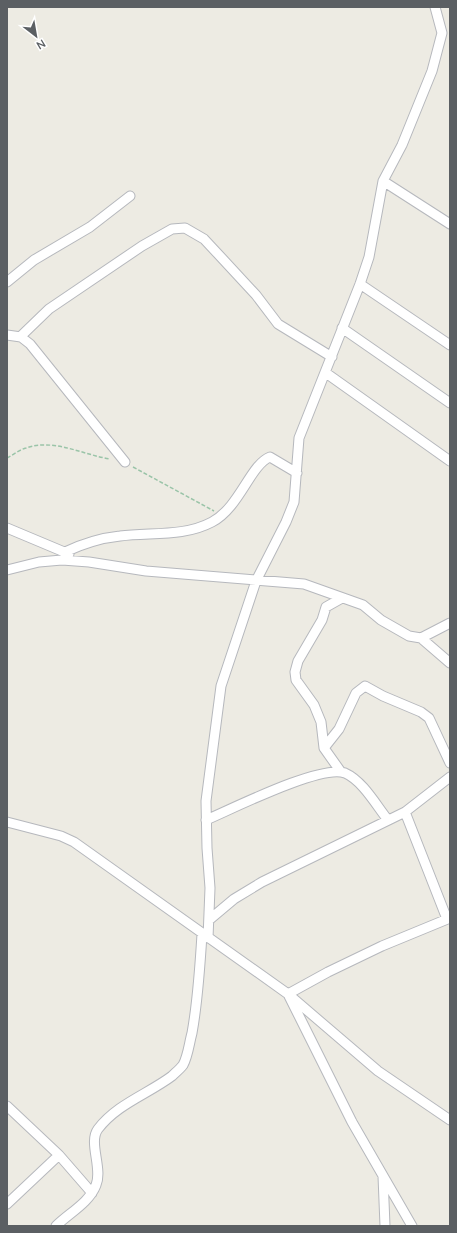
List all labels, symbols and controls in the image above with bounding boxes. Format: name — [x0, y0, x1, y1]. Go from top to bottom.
north arrow — [16, 16, 56, 56]
text: N — [34, 36, 48, 53]

